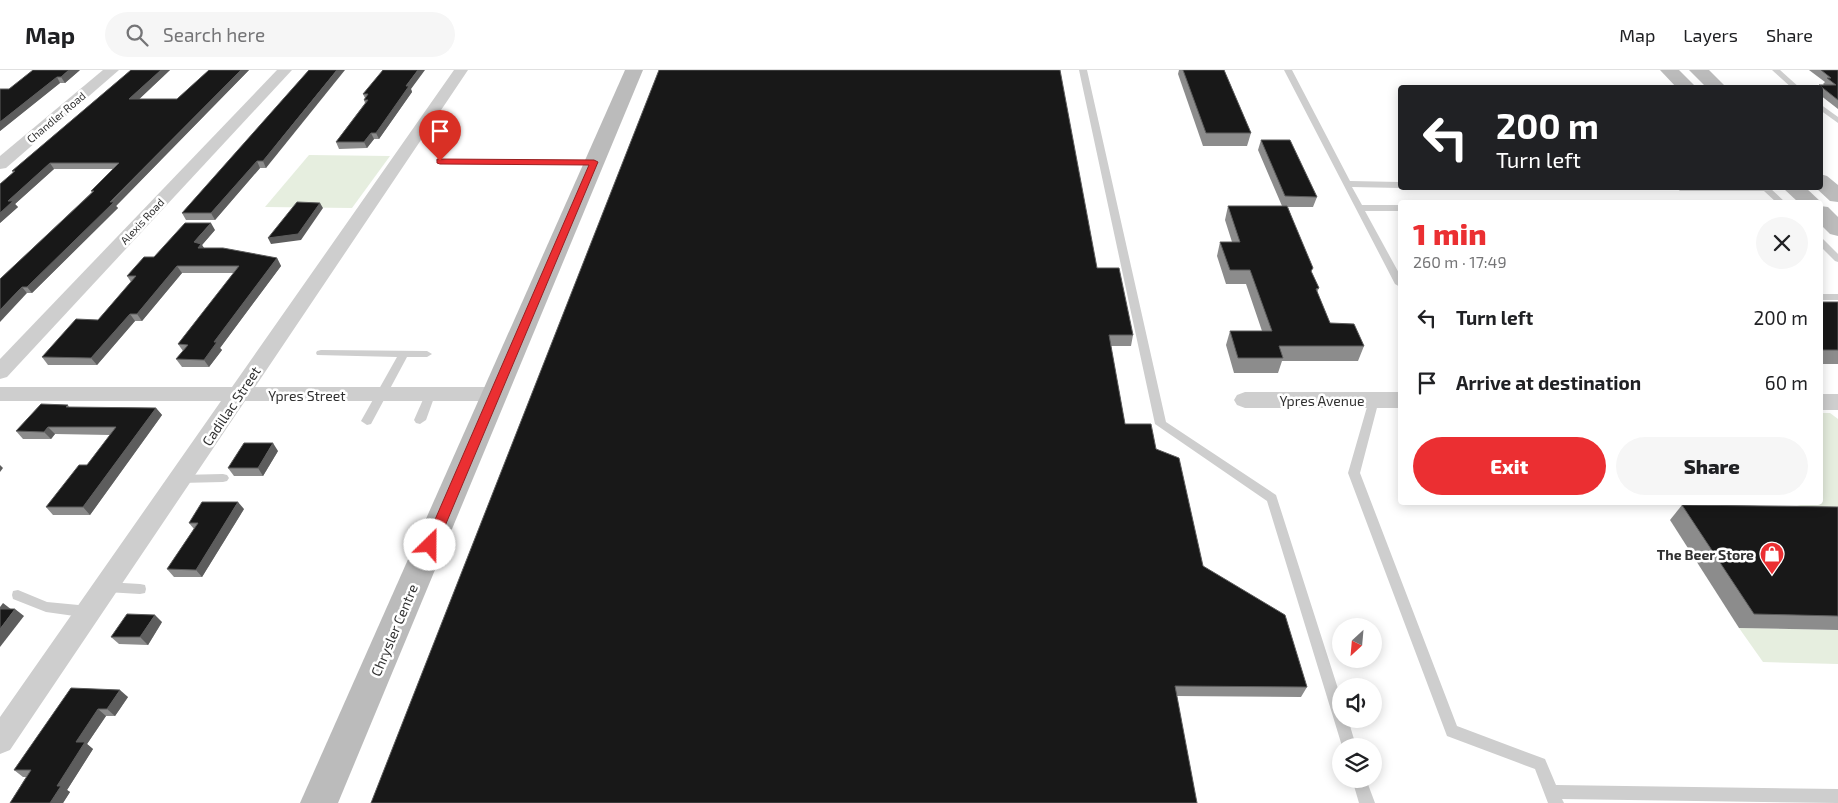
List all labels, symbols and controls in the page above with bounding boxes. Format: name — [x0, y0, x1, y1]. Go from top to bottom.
search box — [105, 12, 455, 57]
text: Map — [25, 20, 75, 49]
icon: search — [123, 21, 151, 49]
text: Search here — [163, 23, 265, 46]
text: Map — [1619, 24, 1655, 46]
text: Layers — [1683, 24, 1738, 46]
text: Share — [1766, 24, 1813, 46]
street label: Chandler Road — [24, 89, 88, 145]
text: 200 m — [1496, 104, 1599, 146]
icon: left — [1413, 105, 1478, 170]
pin — [419, 110, 461, 161]
icon: arrive — [426, 117, 454, 145]
text: Turn left — [1496, 146, 1581, 172]
street label: Alexis Road — [117, 195, 167, 247]
text: 1 min — [1413, 215, 1487, 251]
button: close — [1756, 217, 1808, 269]
text: 260 m · 17:49 — [1413, 252, 1507, 271]
icon: left — [1413, 304, 1441, 332]
text: Turn left — [1456, 306, 1533, 329]
text: 200 m — [1754, 306, 1808, 329]
street label: Cadillac Street — [198, 363, 264, 449]
icon: arrive — [1413, 369, 1441, 397]
text: Arrive at destination — [1456, 371, 1641, 394]
text: 60 m — [1765, 371, 1808, 394]
street label: Ypres Street — [268, 387, 346, 404]
street label: Ypres Avenue — [1279, 392, 1365, 409]
button: Exit — [1413, 437, 1606, 495]
button: Share — [1616, 437, 1808, 495]
position arrow — [403, 518, 455, 570]
shop icon: The Beer Store — [1759, 541, 1785, 575]
place label: The Beer Store — [1657, 546, 1754, 563]
street label: Chrysler Centre — [367, 581, 421, 679]
north arrow — [1332, 618, 1382, 668]
map controls — [1332, 618, 1382, 788]
button: sound — [1332, 678, 1382, 728]
button: layers — [1332, 738, 1382, 788]

